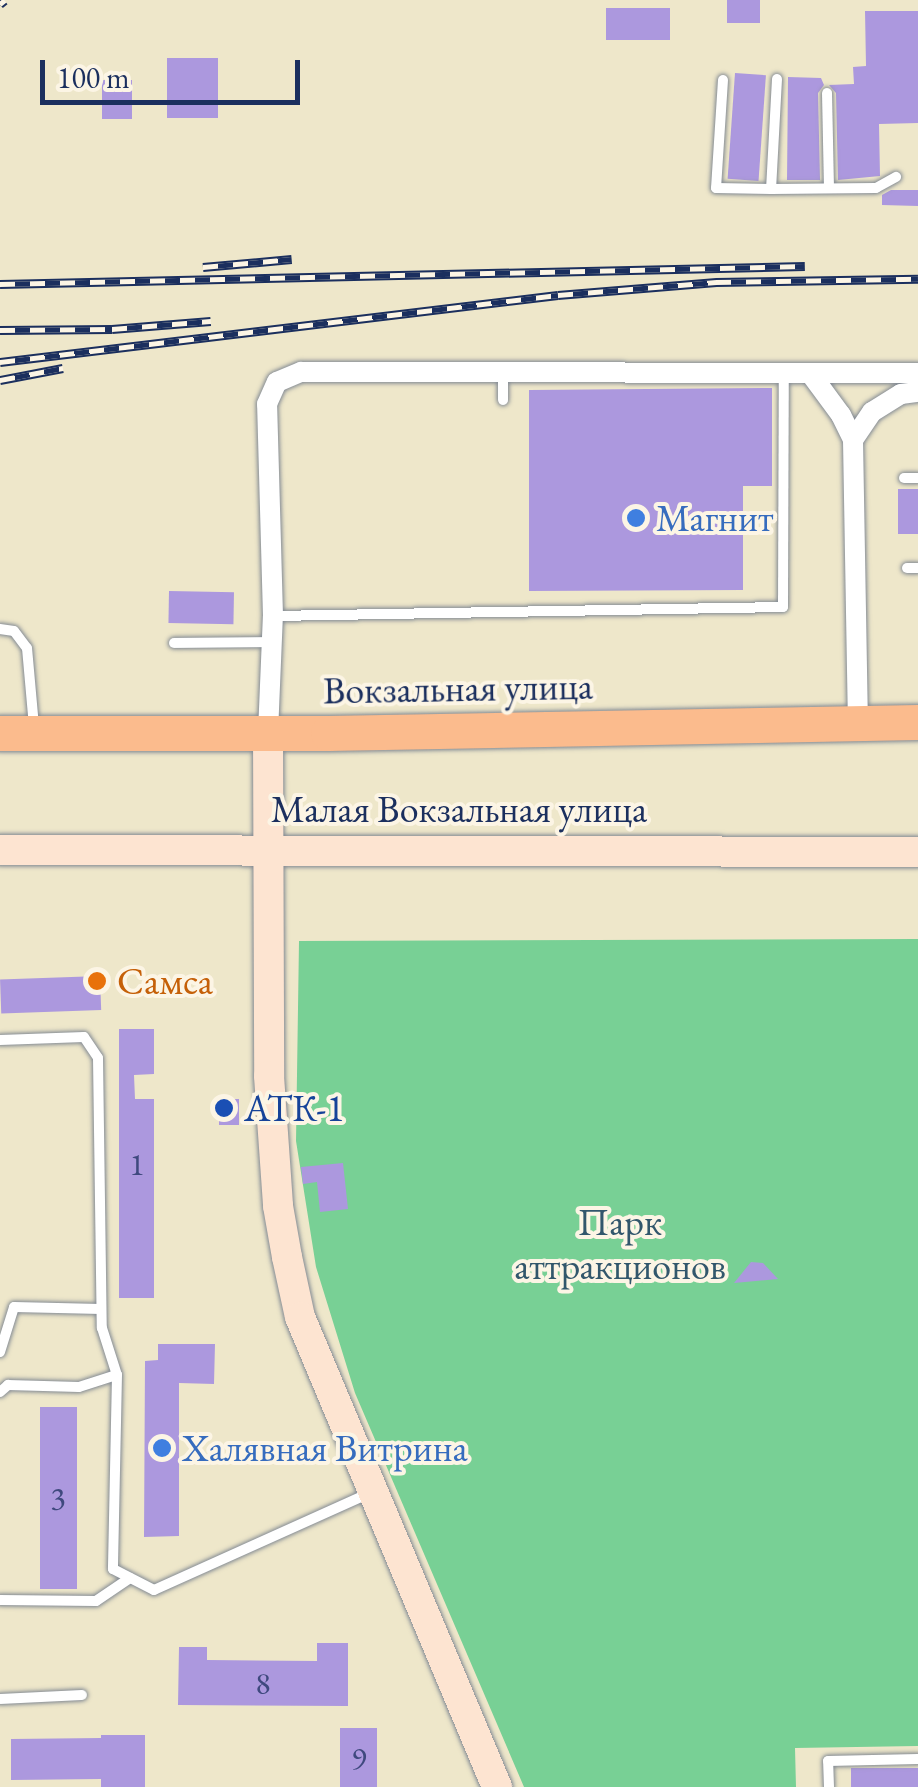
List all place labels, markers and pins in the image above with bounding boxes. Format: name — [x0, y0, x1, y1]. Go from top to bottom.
place label: Магнит — [656, 495, 774, 541]
marker: Магнит — [625, 507, 647, 529]
place label: Самса — [117, 958, 213, 1004]
marker: Самса — [86, 970, 108, 992]
place label: АТК-1 — [244, 1085, 345, 1131]
marker: АТК-1 — [213, 1097, 235, 1119]
place label: Халявная Витрина — [182, 1425, 468, 1471]
marker: Халявная Витрина — [151, 1437, 173, 1459]

